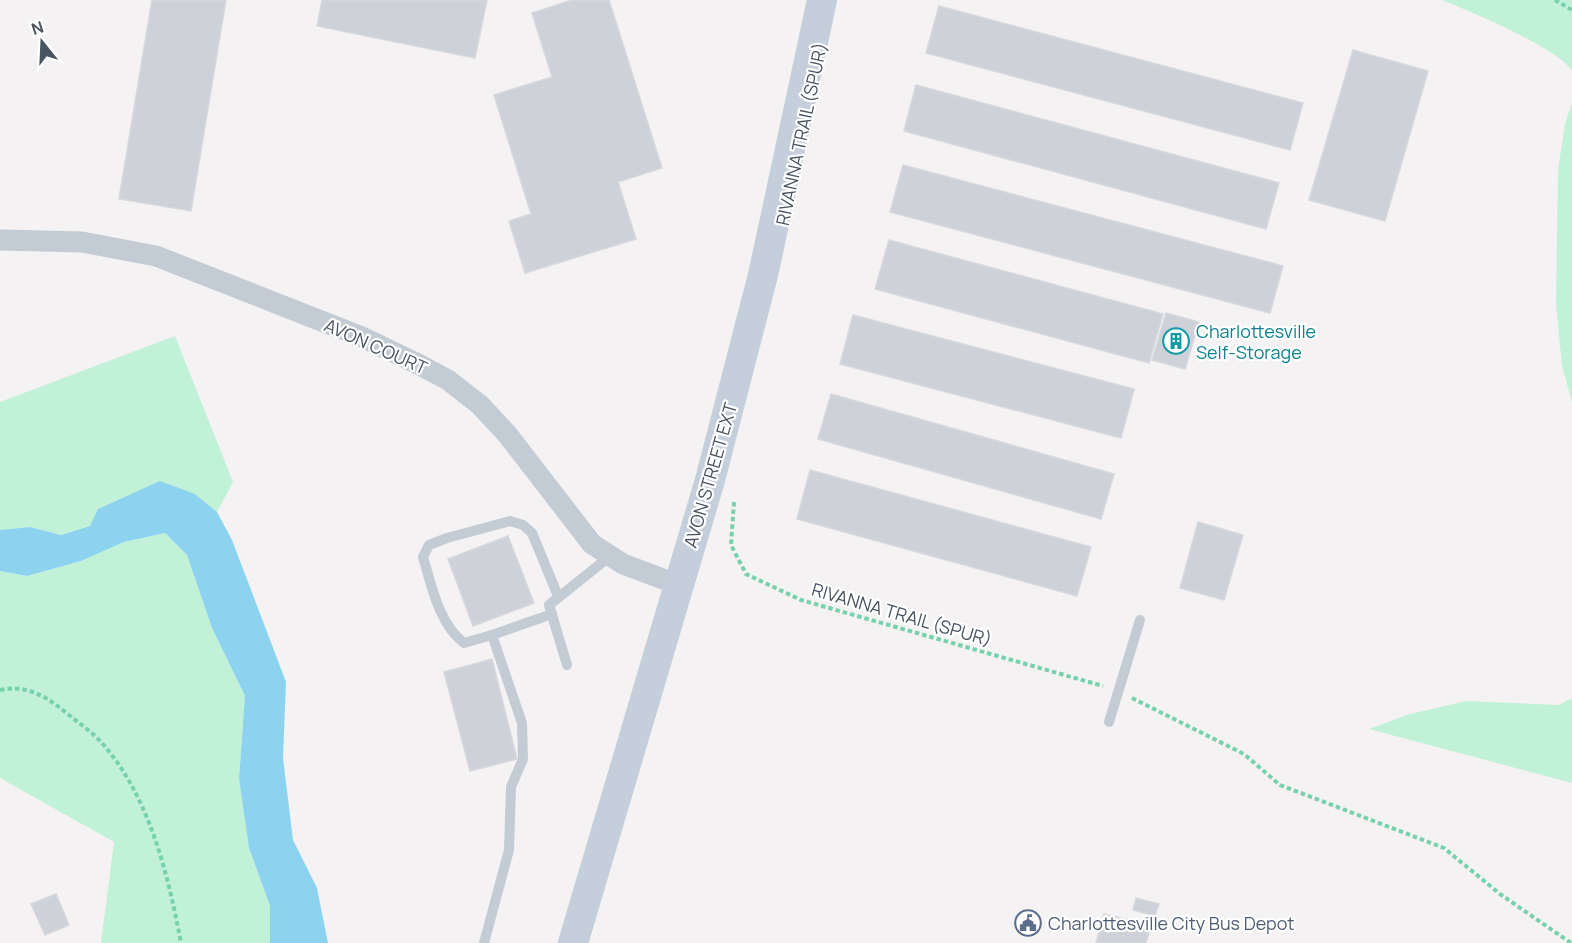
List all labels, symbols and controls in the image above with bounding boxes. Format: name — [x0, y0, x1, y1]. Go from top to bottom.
north arrow — [12, 12, 72, 72]
text: N — [28, 15, 46, 40]
street label: RIVANNA TRAIL (SPUR) — [770, 40, 832, 228]
street label: AVON COURT — [321, 313, 431, 379]
place label: Charlottesville Self-Storage — [1196, 319, 1316, 364]
building icon: Charlottesville Self-Storage — [1161, 326, 1191, 356]
street label: AVON STREET EXT — [678, 399, 742, 550]
street label: RIVANNA TRAIL (SPUR) — [809, 577, 995, 651]
public building icon: Charlottesville City Bus Depot — [1013, 908, 1043, 938]
place label: Charlottesville City Bus Depot — [1048, 911, 1295, 935]

